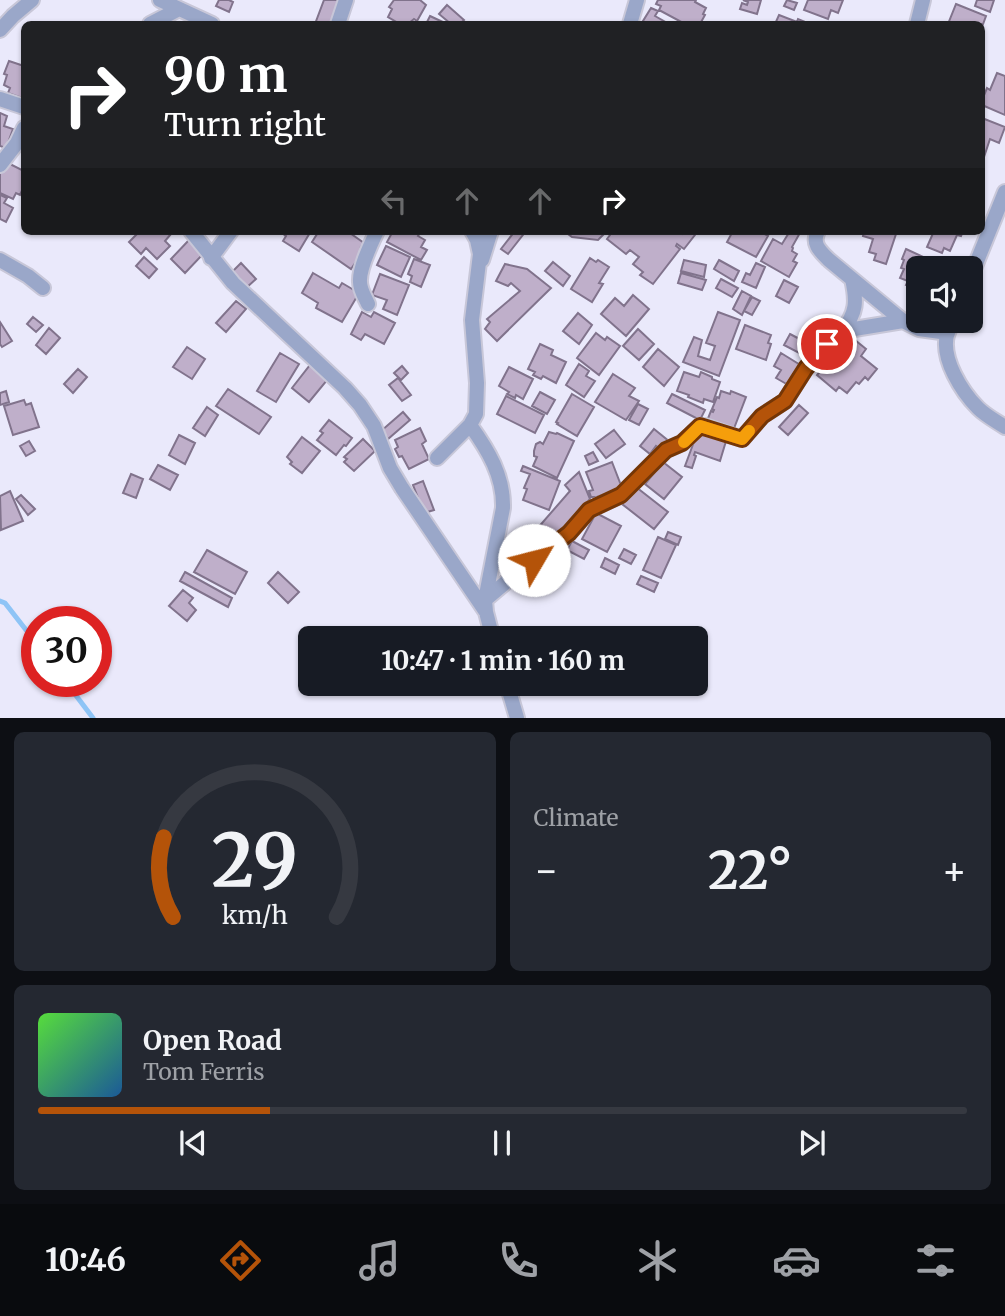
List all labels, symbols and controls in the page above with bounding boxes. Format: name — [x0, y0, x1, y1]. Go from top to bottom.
text: 90 m — [164, 44, 288, 105]
icon: right — [49, 49, 140, 140]
text: Turn right — [164, 105, 326, 145]
icon: left — [375, 182, 413, 220]
icon: ahead — [448, 182, 486, 220]
icon: ahead — [521, 182, 559, 220]
icon: right — [594, 182, 632, 220]
map controls — [906, 256, 983, 333]
button: sound — [906, 256, 983, 333]
pin — [797, 314, 857, 374]
icon: arrive — [808, 325, 846, 363]
position arrow — [497, 523, 571, 597]
speed limit sign: 30 — [21, 606, 112, 697]
text: 10:47 · 1 min · 160 m — [381, 644, 625, 677]
text: Climate — [534, 803, 619, 832]
text: 29 — [212, 816, 298, 908]
text: 22° — [708, 838, 792, 903]
text: − — [534, 847, 559, 894]
text: + — [942, 847, 967, 894]
text: km/h — [222, 899, 288, 931]
text: Open Road — [143, 1024, 282, 1057]
text: Tom Ferris — [143, 1057, 265, 1086]
icon: previous — [174, 1124, 212, 1162]
icon: pause — [483, 1124, 521, 1162]
icon: next — [793, 1124, 831, 1162]
icon: directions — [216, 1236, 265, 1285]
icon: music — [355, 1236, 404, 1285]
icon: phone — [494, 1236, 543, 1285]
icon: climate — [633, 1236, 682, 1285]
icon: car — [772, 1236, 821, 1285]
icon: filters — [911, 1236, 960, 1285]
text: 10:46 — [45, 1240, 126, 1280]

